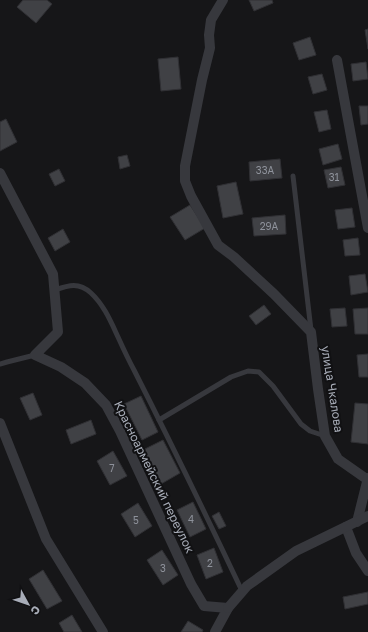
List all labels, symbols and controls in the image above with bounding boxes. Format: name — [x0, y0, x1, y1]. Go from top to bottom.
house number: 33А — [256, 164, 274, 176]
house number: 31 — [329, 171, 339, 183]
house number: 29А — [260, 220, 279, 232]
street label: улица Чкалова — [318, 345, 347, 433]
street label: Красноармейский переулок — [111, 398, 198, 555]
house number: 7 — [109, 462, 115, 474]
house number: 4 — [188, 513, 194, 525]
house number: 5 — [133, 514, 139, 526]
house number: 2 — [207, 557, 213, 569]
house number: 3 — [160, 562, 166, 574]
north arrow — [8, 584, 48, 624]
text: С — [28, 604, 44, 618]

